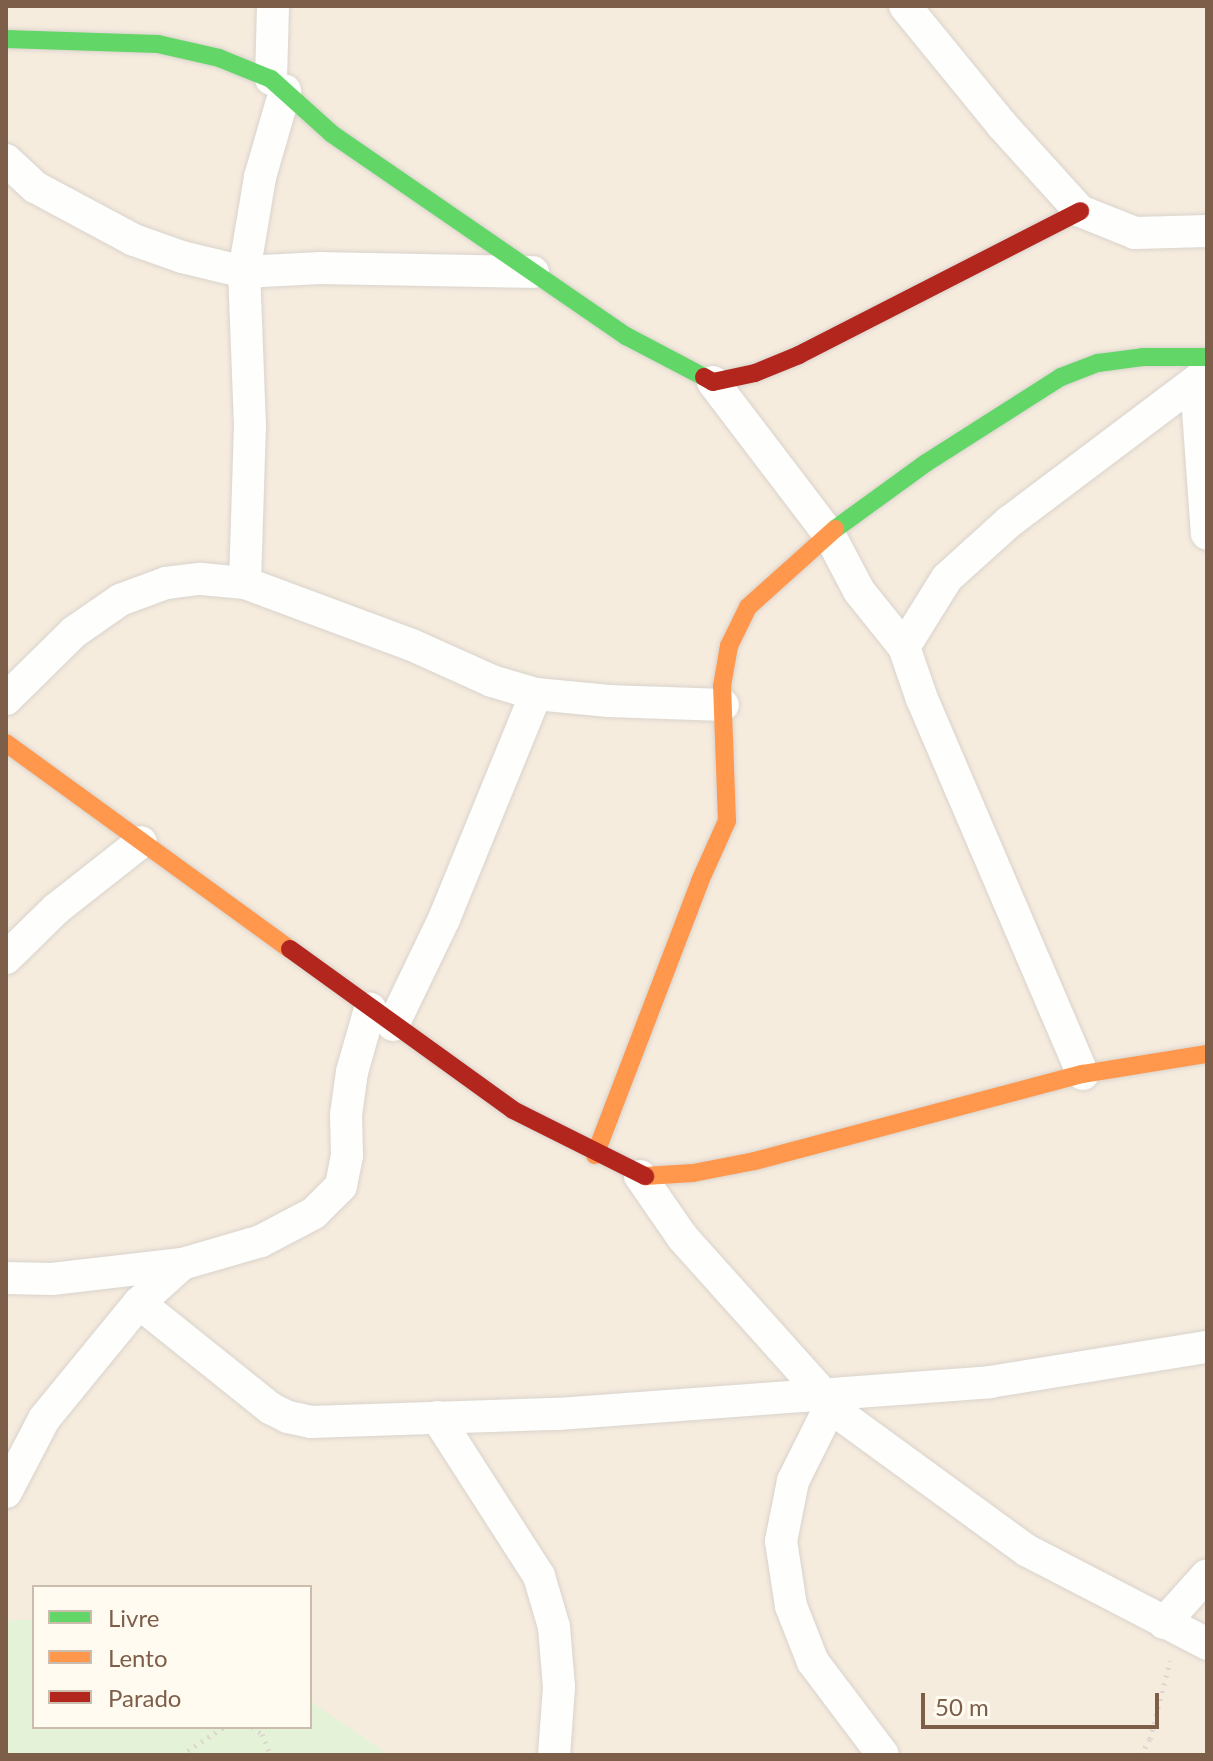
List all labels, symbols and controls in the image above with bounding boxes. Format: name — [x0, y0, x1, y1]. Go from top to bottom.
legend — [32, 1585, 312, 1729]
text: Livre — [108, 1603, 159, 1632]
text: Lento — [108, 1643, 168, 1672]
scale bar — [925, 1677, 1163, 1727]
text: Parado — [108, 1683, 181, 1712]
text: 50 m — [935, 1692, 989, 1721]

